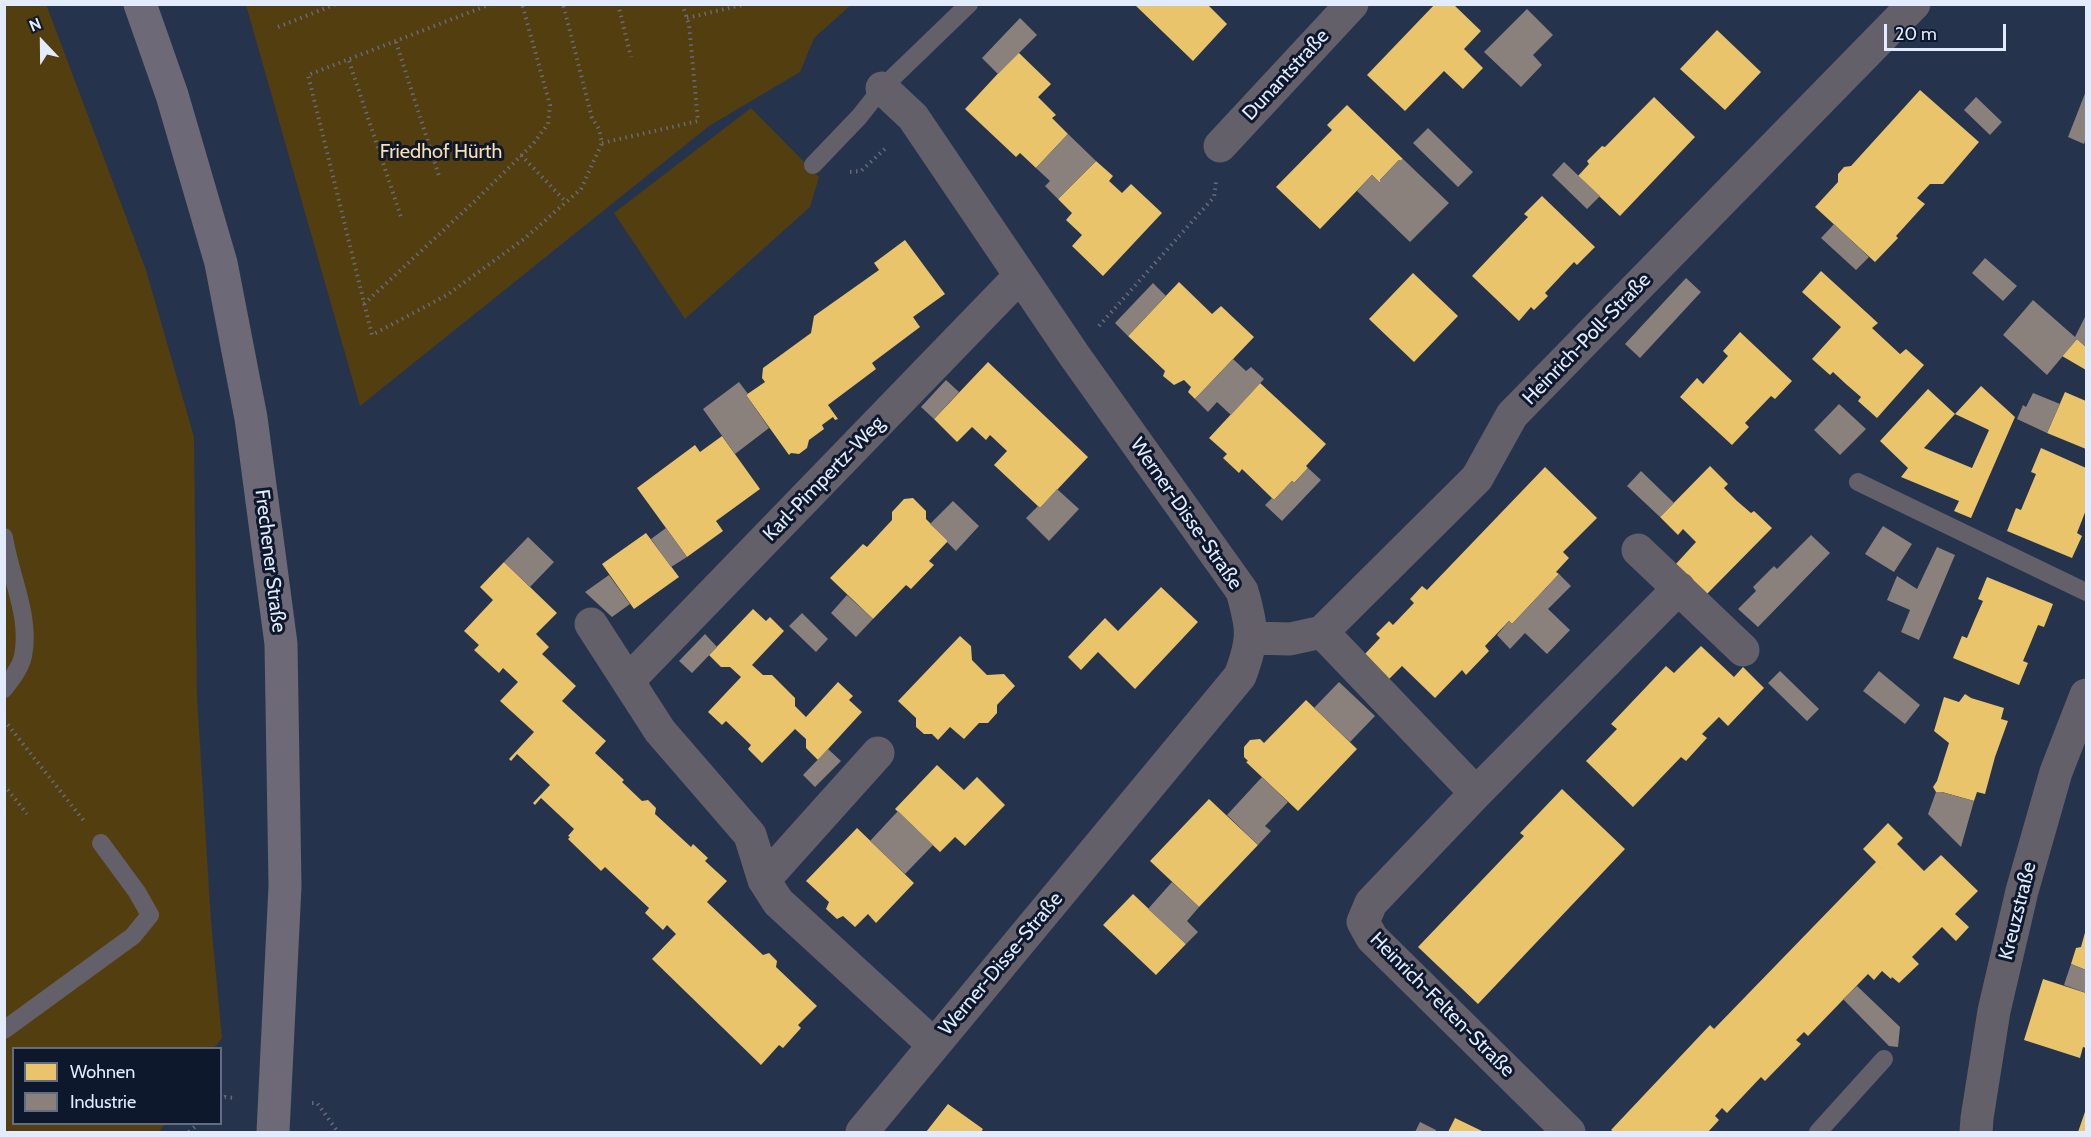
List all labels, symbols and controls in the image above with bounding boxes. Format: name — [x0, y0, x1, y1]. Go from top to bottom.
north arrow — [12, 12, 72, 72]
scale bar — [1887, 12, 2008, 50]
text: N — [26, 14, 44, 36]
text: 20 m — [1895, 23, 1937, 45]
street label: Dunantstraße — [1238, 24, 1334, 126]
park label: Friedhof Hürth — [380, 140, 502, 164]
street label: Heinrich-Poll-Straße — [1518, 268, 1656, 410]
street label: Karl-Pimpertz-Weg — [758, 412, 890, 546]
street label: Werner-Disse-Straße — [1125, 434, 1247, 594]
street label: Frechener Straße — [249, 488, 291, 634]
street label: Kreuzstraße — [1994, 860, 2042, 962]
street label: Werner-Disse-Straße — [934, 887, 1068, 1041]
street label: Heinrich-Felten-Straße — [1365, 928, 1519, 1082]
legend — [12, 1047, 222, 1125]
text: Wohnen — [70, 1061, 135, 1083]
text: Industrie — [70, 1091, 136, 1113]

